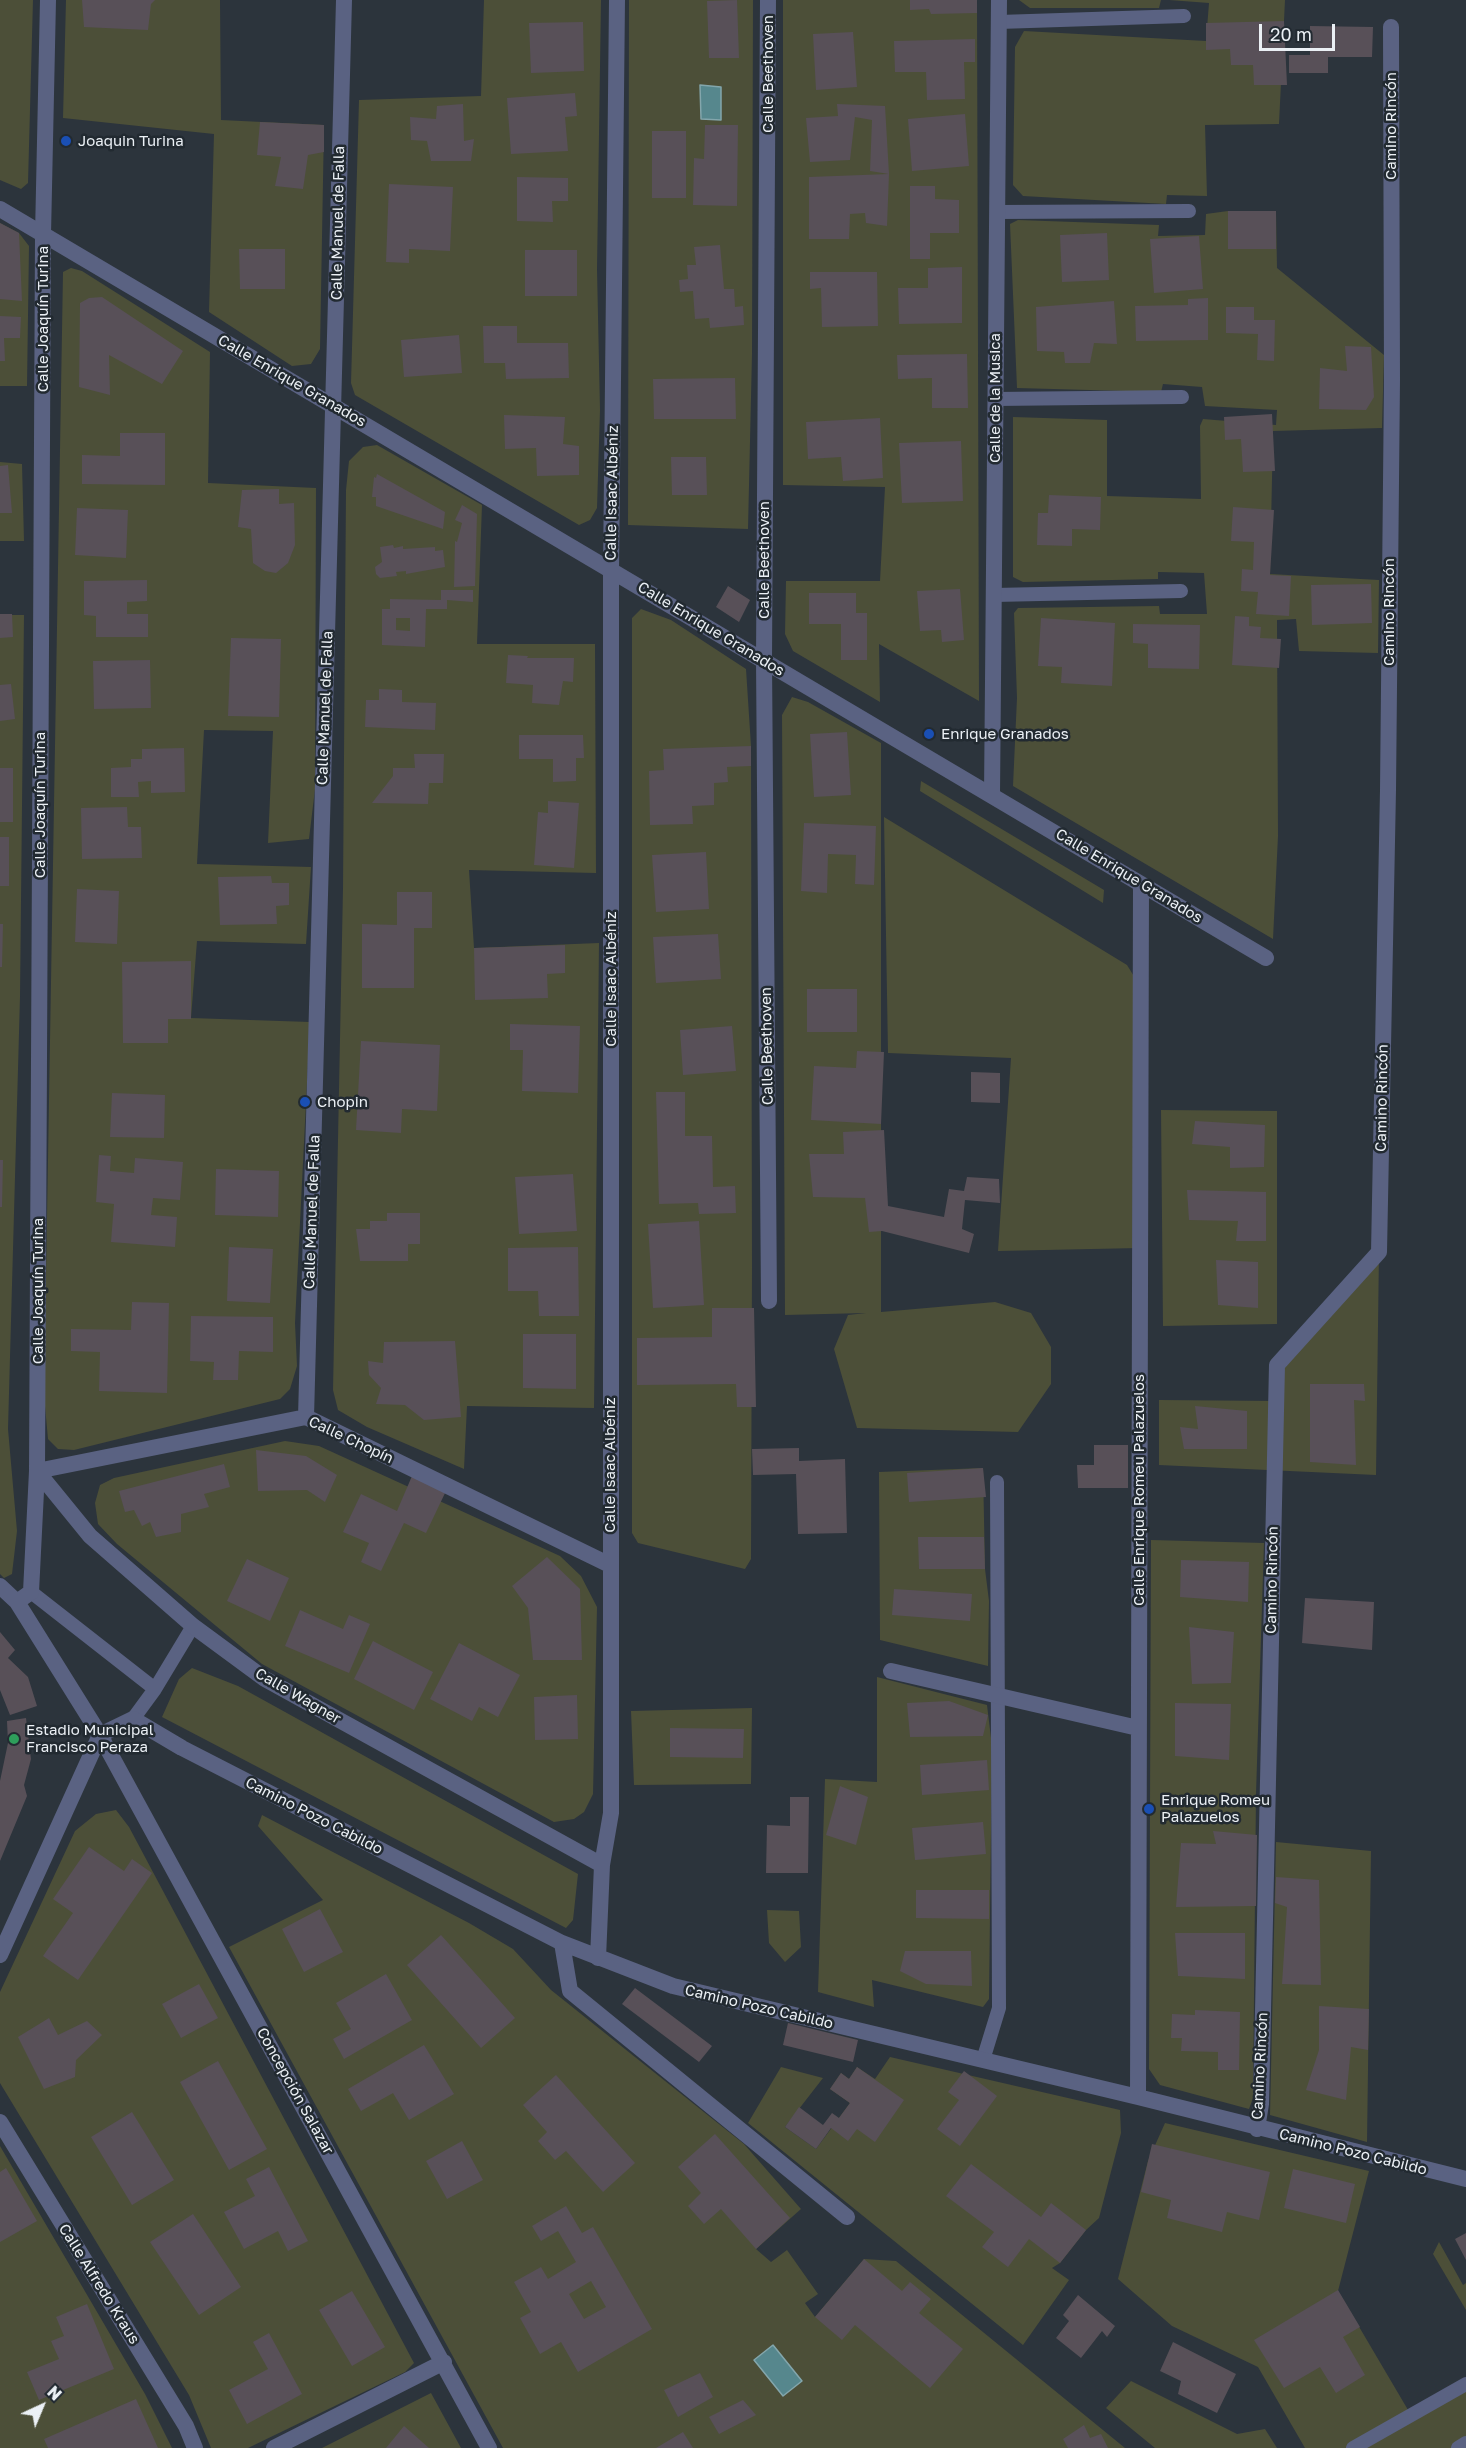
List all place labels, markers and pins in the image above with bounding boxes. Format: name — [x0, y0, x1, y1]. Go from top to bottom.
place label: Joaquin Turina — [78, 132, 184, 150]
marker: Joaquin Turina — [59, 134, 73, 148]
place label: Enrique Granados — [941, 725, 1069, 743]
marker: Enrique Granados — [922, 727, 936, 741]
place label: Chopin — [317, 1093, 368, 1111]
marker: Chopin — [298, 1095, 312, 1109]
place label: Estadio Municipal Francisco Peraza — [26, 1721, 153, 1756]
marker: Estadio Municipal Francisco Peraza — [7, 1732, 21, 1746]
place label: Enrique Romeu Palazuelos — [1161, 1791, 1270, 1826]
marker: Enrique Romeu Palazuelos — [1142, 1802, 1156, 1816]

